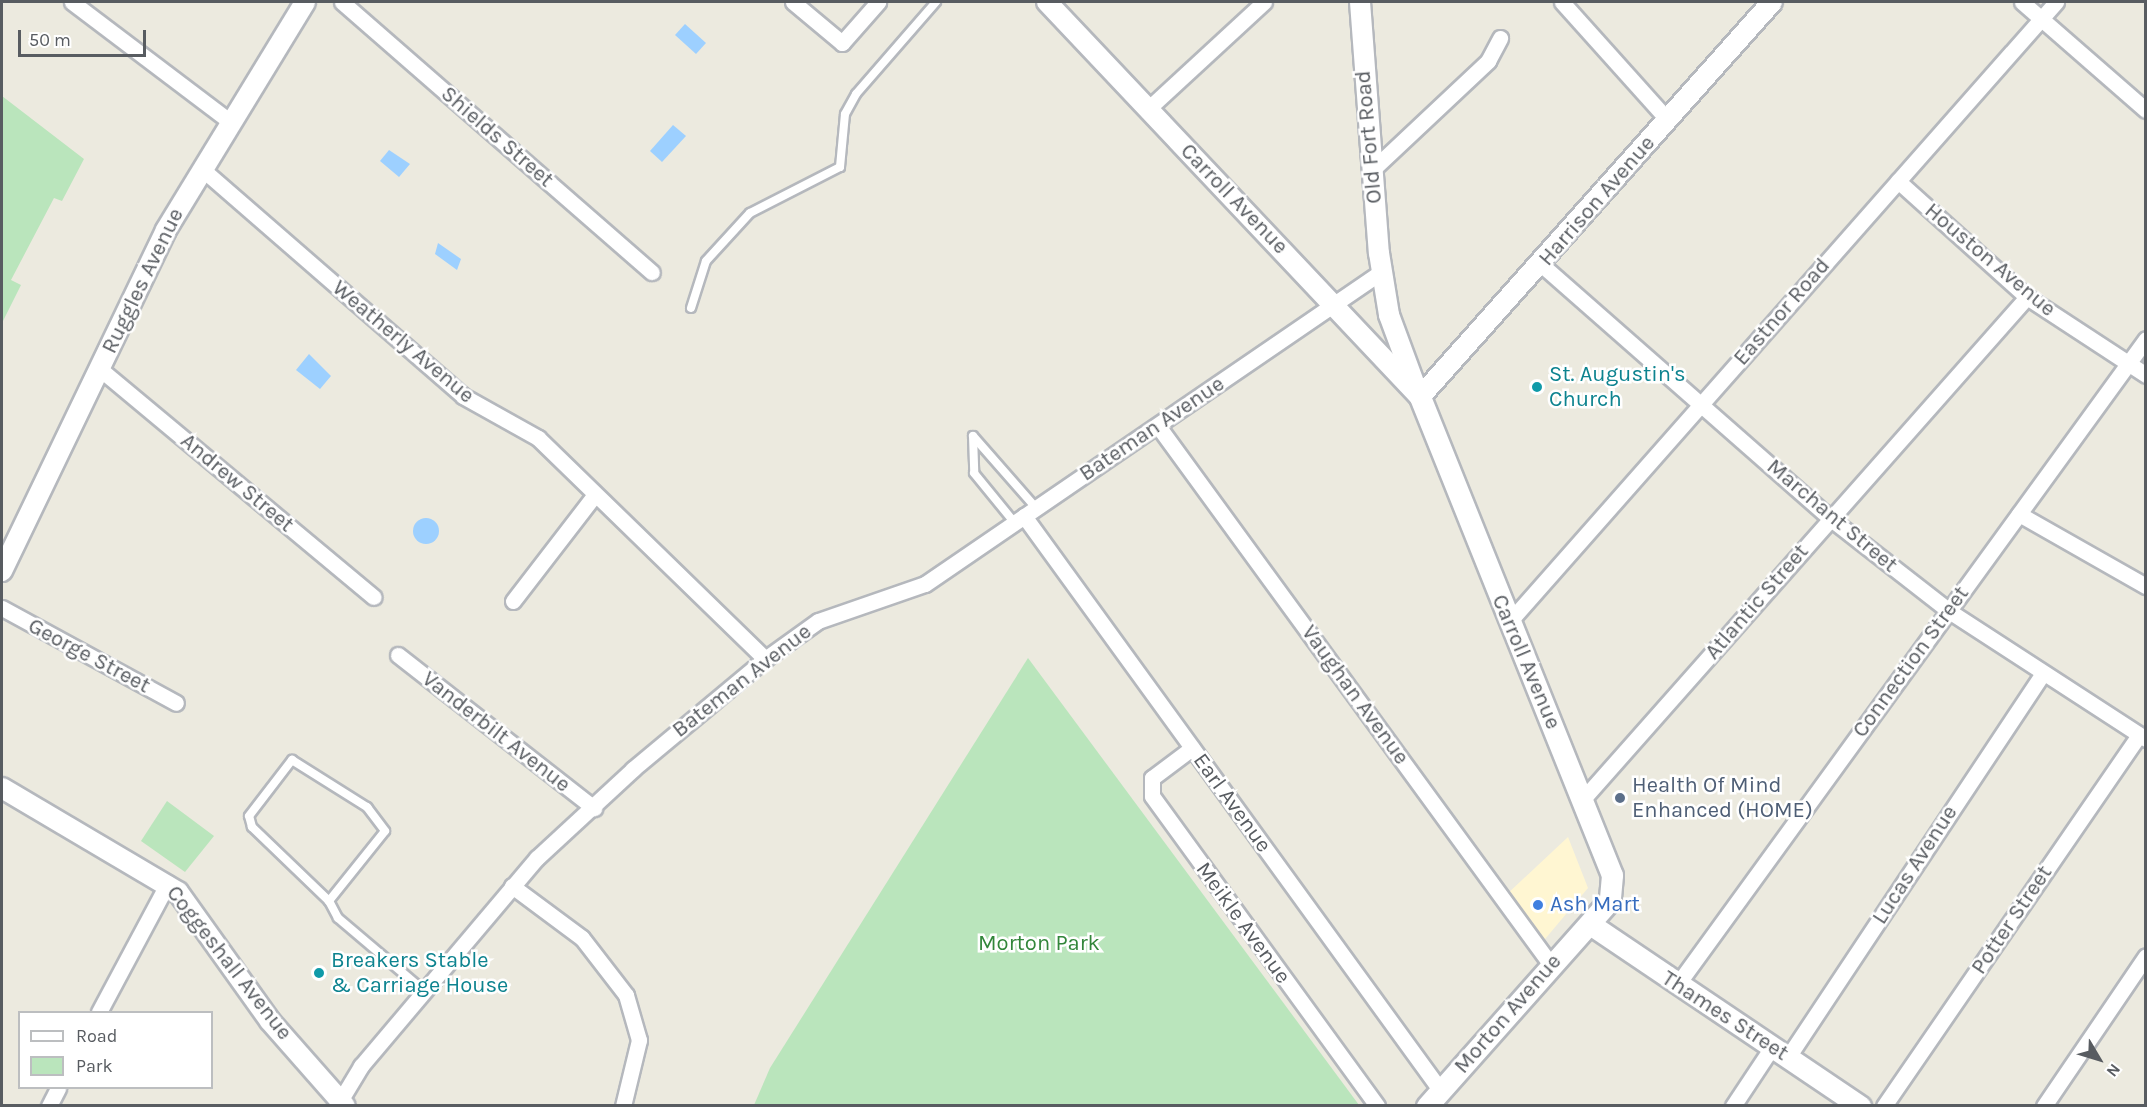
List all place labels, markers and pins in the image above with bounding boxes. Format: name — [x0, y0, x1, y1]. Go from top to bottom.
place label: St. Augustin's Church — [1549, 361, 1686, 412]
marker: St. Augustin's Church — [1530, 380, 1544, 394]
place label: Health Of Mind Enhanced (HOME) — [1632, 772, 1813, 824]
marker: Health Of Mind Enhanced (HOME) — [1613, 791, 1627, 805]
place label: Ash Mart — [1550, 892, 1640, 918]
marker: Ash Mart — [1531, 898, 1545, 912]
place label: Breakers Stable & Carriage House — [331, 947, 508, 998]
marker: Breakers Stable & Carriage House — [312, 966, 326, 980]

